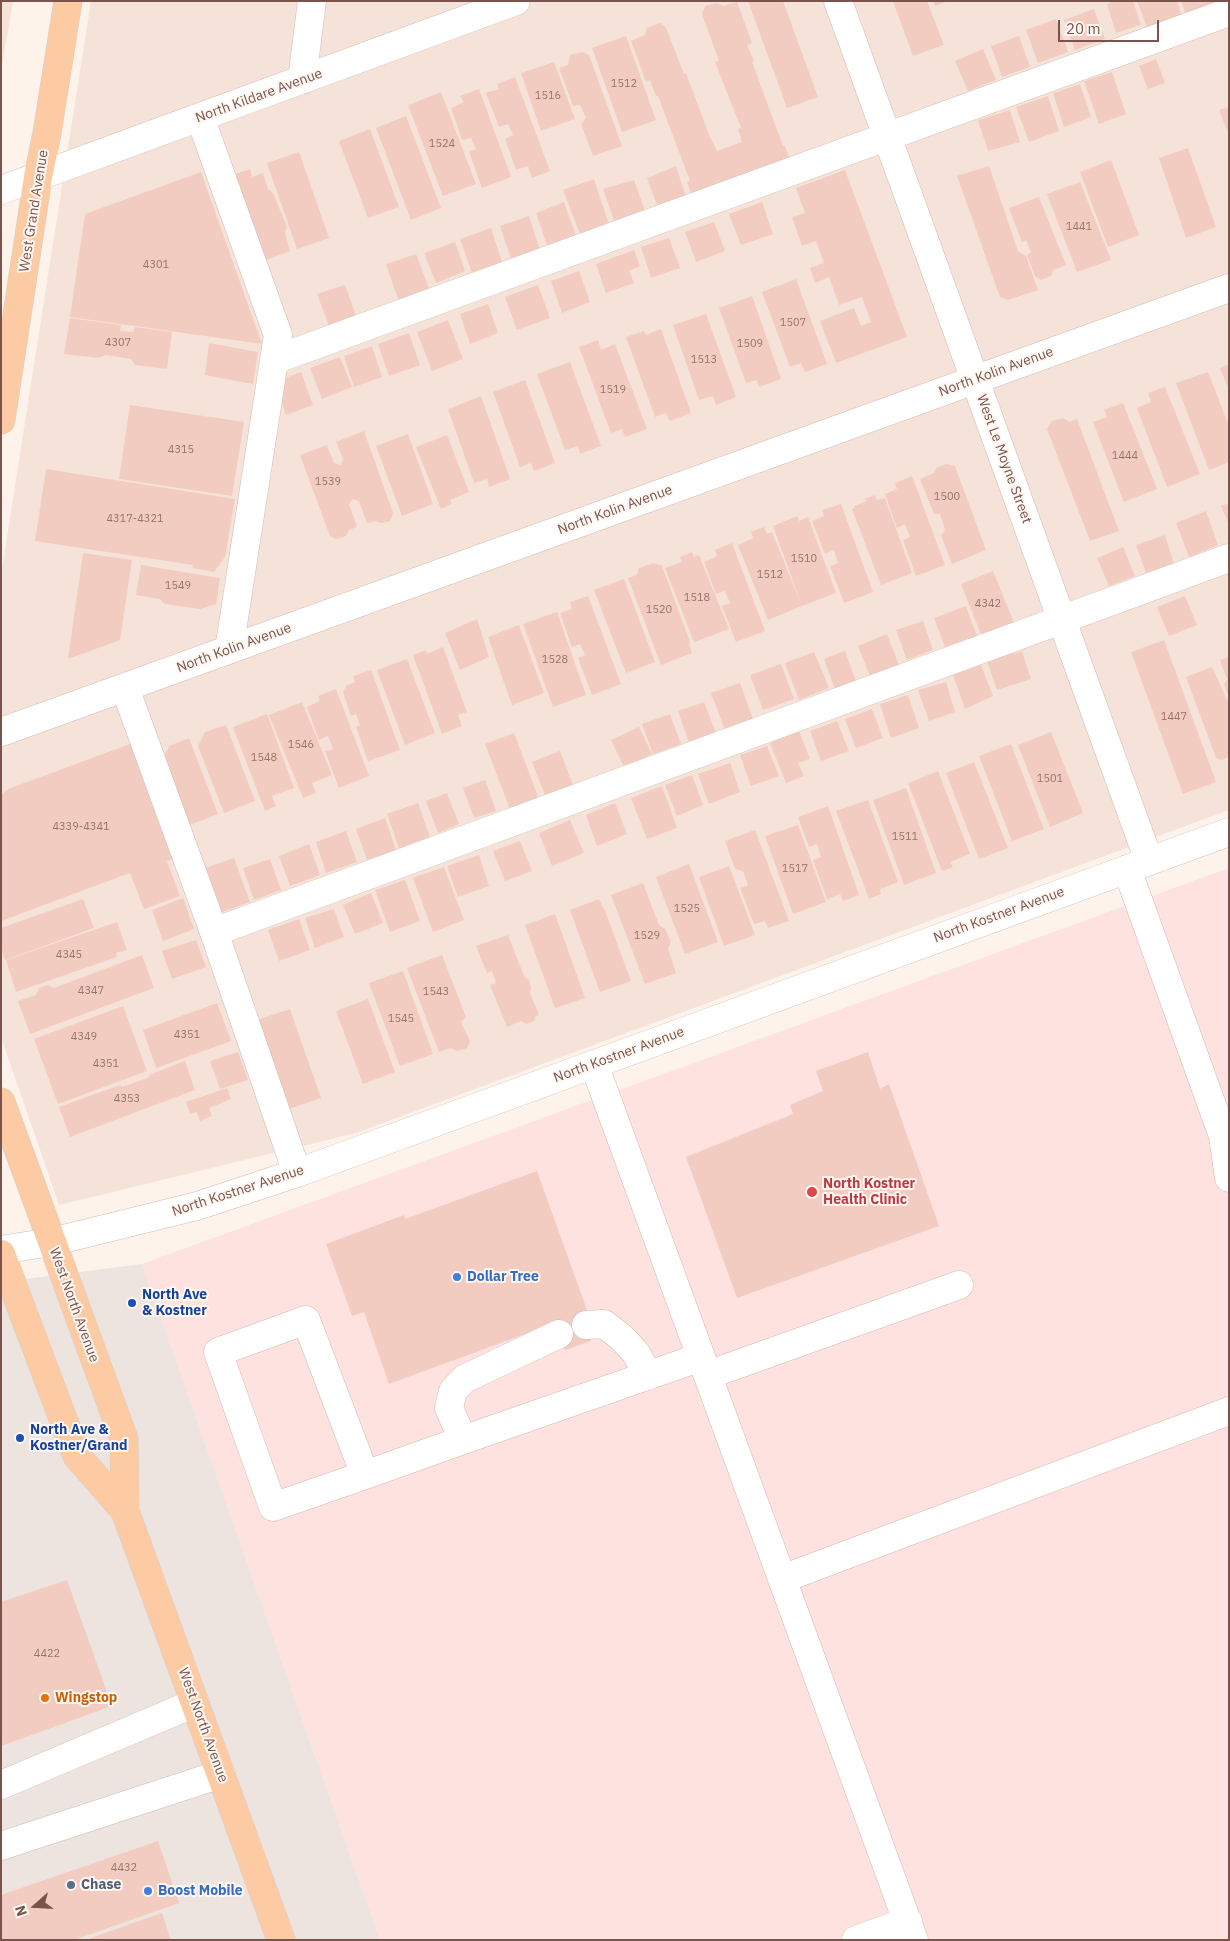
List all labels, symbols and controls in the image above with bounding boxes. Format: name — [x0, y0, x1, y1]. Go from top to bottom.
scale bar — [1060, 10, 1161, 42]
text: 20 m — [1066, 19, 1101, 38]
street label: North Kildare Avenue — [193, 65, 325, 127]
house number: 1512 — [611, 77, 637, 91]
house number: 1516 — [535, 89, 561, 103]
house number: 1524 — [429, 137, 455, 151]
street label: West Grand Avenue — [16, 149, 52, 273]
house number: 1441 — [1066, 220, 1092, 234]
house number: 4301 — [143, 258, 169, 272]
house number: 1507 — [780, 316, 806, 330]
house number: 4307 — [105, 336, 131, 350]
house number: 1509 — [737, 337, 763, 351]
street label: North Kolin Avenue — [936, 343, 1056, 401]
house number: 1513 — [691, 353, 717, 367]
house number: 1519 — [600, 383, 626, 397]
street label: West Le Moyne Street — [973, 392, 1035, 526]
house number: 4315 — [168, 443, 194, 457]
house number: 1444 — [1112, 449, 1138, 463]
house number: 1539 — [315, 475, 341, 489]
street label: North Kolin Avenue — [555, 481, 675, 539]
house number: 1500 — [934, 490, 960, 504]
house number: 4317-4321 — [106, 512, 164, 526]
house number: 1510 — [791, 552, 817, 566]
house number: 1512 — [757, 568, 783, 582]
house number: 1549 — [165, 579, 191, 593]
house number: 1518 — [684, 591, 710, 605]
house number: 4342 — [975, 597, 1001, 611]
house number: 1520 — [646, 603, 672, 617]
street label: North Kolin Avenue — [174, 619, 294, 677]
house number: 1528 — [542, 653, 568, 667]
house number: 1447 — [1161, 710, 1187, 724]
house number: 1546 — [288, 738, 314, 752]
house number: 1548 — [251, 751, 277, 765]
house number: 1501 — [1037, 772, 1063, 786]
house number: 4339-4341 — [52, 820, 110, 834]
house number: 1511 — [892, 830, 918, 844]
house number: 1517 — [782, 862, 808, 876]
street label: North Kostner Avenue — [931, 884, 1067, 946]
house number: 1525 — [674, 902, 700, 916]
house number: 1529 — [634, 929, 660, 943]
house number: 4345 — [56, 948, 82, 962]
house number: 4347 — [78, 984, 104, 998]
house number: 1543 — [423, 985, 449, 999]
house number: 1545 — [388, 1012, 414, 1026]
street label: North Kostner Avenue — [551, 1024, 687, 1086]
house number: 4351 — [174, 1028, 200, 1042]
house number: 4349 — [71, 1030, 97, 1044]
house number: 4351 — [93, 1057, 119, 1071]
house number: 4353 — [114, 1092, 140, 1106]
street label: North Kostner Avenue — [170, 1162, 306, 1220]
place label: North Kostner Health Clinic — [823, 1176, 915, 1208]
marker: North Kostner Health Clinic — [805, 1185, 819, 1199]
street label: West North Avenue — [45, 1245, 103, 1365]
place label: Dollar Tree — [467, 1269, 539, 1285]
marker: Dollar Tree — [451, 1271, 463, 1283]
place label: North Ave & Kostner — [142, 1287, 207, 1320]
marker: North Ave & Kostner — [126, 1297, 138, 1309]
place label: North Ave & Kostner/Grand — [30, 1422, 128, 1454]
marker: North Ave & Kostner/Grand — [14, 1432, 26, 1444]
house number: 4422 — [34, 1647, 60, 1661]
street label: West North Avenue — [174, 1665, 232, 1785]
place label: Wingstop — [55, 1690, 117, 1706]
marker: Wingstop — [39, 1692, 51, 1704]
house number: 4432 — [111, 1861, 137, 1875]
place label: Chase — [81, 1877, 121, 1893]
marker: Chase — [65, 1879, 77, 1891]
north arrow — [10, 1881, 60, 1931]
place label: Boost Mobile — [158, 1883, 243, 1899]
marker: Boost Mobile — [142, 1885, 154, 1897]
text: N — [11, 1903, 31, 1919]

